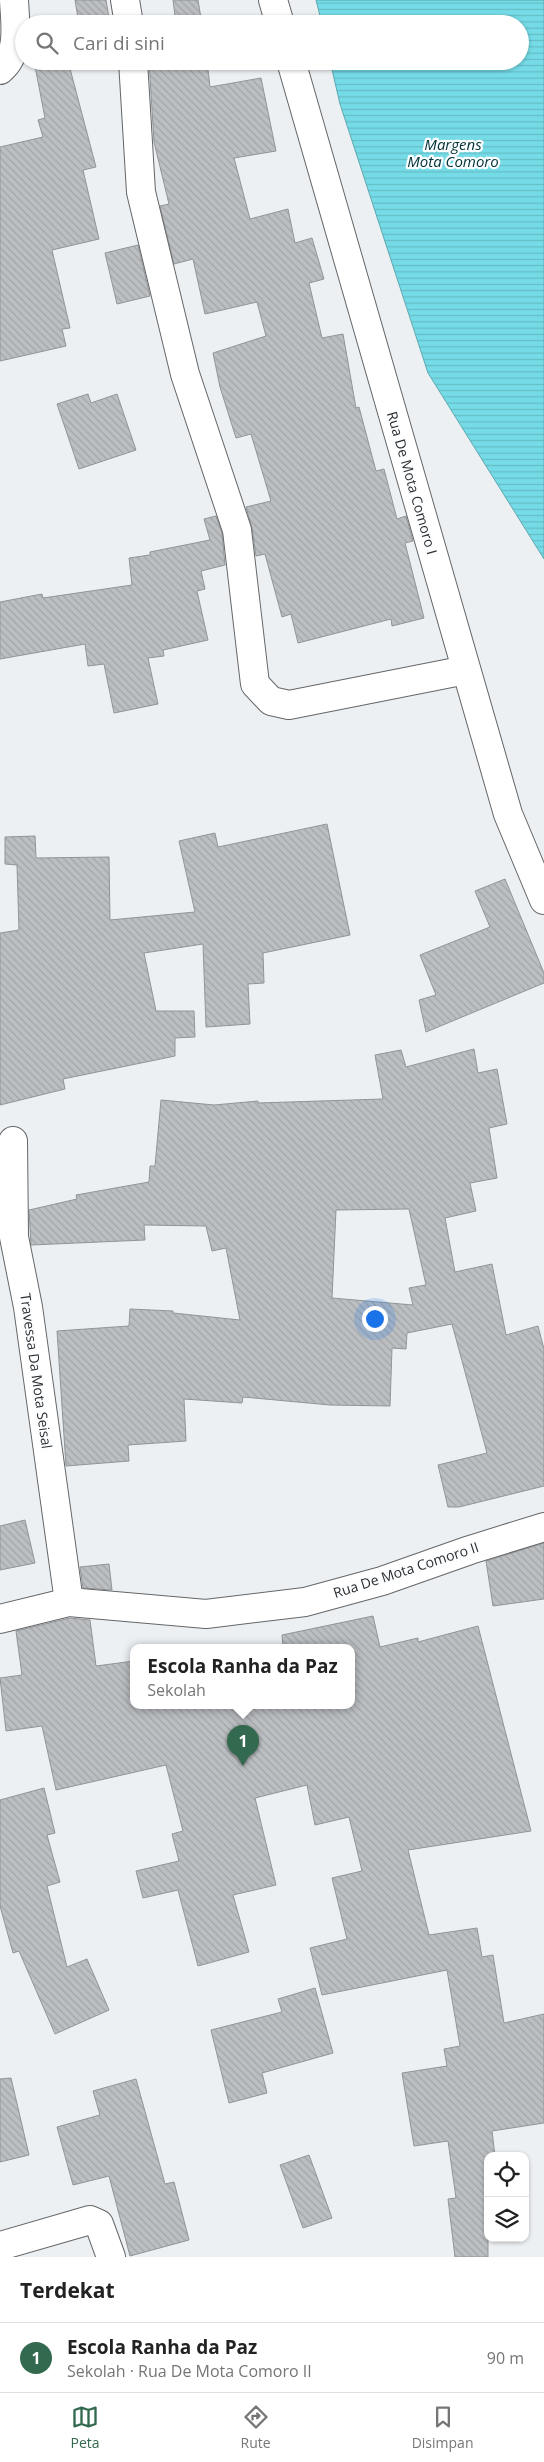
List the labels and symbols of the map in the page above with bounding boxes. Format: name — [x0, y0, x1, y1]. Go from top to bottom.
water label: Margens Mota Comoro — [407, 134, 499, 171]
street label: Rua De Mota Comoro I — [383, 409, 442, 557]
street label: Travessa Da Mota Seisal — [16, 1292, 57, 1450]
your location — [362, 1306, 388, 1332]
street label: Rua De Mota Comoro II — [331, 1537, 481, 1602]
pin: 1 — [227, 1725, 259, 1766]

